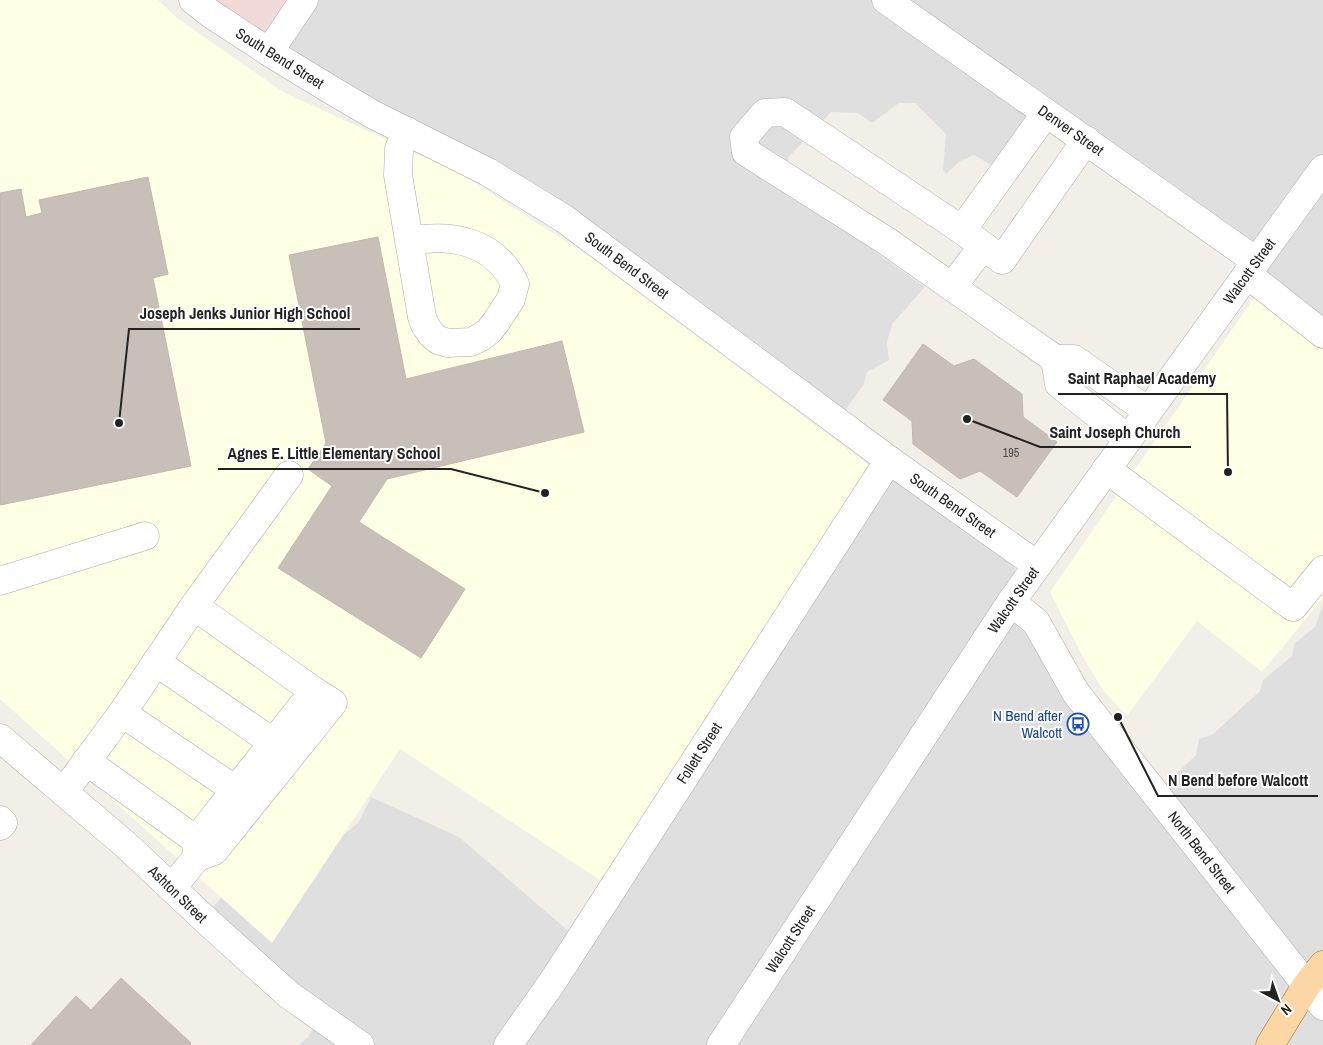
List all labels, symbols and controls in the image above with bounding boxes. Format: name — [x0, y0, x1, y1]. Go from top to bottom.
street label: South Bend Street — [232, 22, 329, 94]
street label: Denver Street — [1034, 100, 1109, 161]
street label: South Bend Street — [581, 226, 674, 304]
street label: Walcott Street — [1218, 233, 1280, 308]
callout: Joseph Jenks Junior High School — [129, 298, 360, 329]
text: Joseph Jenks Junior High School — [140, 302, 350, 324]
callout: Saint Raphael Academy — [1058, 363, 1227, 394]
text: Saint Raphael Academy — [1068, 367, 1217, 389]
callout: Saint Joseph Church — [1040, 416, 1191, 447]
text: Saint Joseph Church — [1049, 421, 1181, 443]
callout: Agnes E. Little Elementary School — [218, 438, 451, 469]
text: Agnes E. Little Elementary School — [228, 442, 440, 464]
house number: 195 — [1003, 445, 1020, 461]
street label: South Bend Street — [906, 468, 1001, 543]
street label: Walcott Street — [982, 562, 1044, 637]
place label: N Bend after Walcott — [993, 705, 1063, 743]
bus stop icon: N Bend after Walcott — [1066, 712, 1090, 736]
street label: Follett Street — [671, 718, 727, 788]
callout: N Bend before Walcott — [1158, 765, 1318, 796]
text: N Bend before Walcott — [1168, 769, 1309, 791]
street label: North Bend Street — [1163, 807, 1241, 898]
street label: Ashton Street — [143, 860, 213, 928]
street label: Walcott Street — [760, 901, 820, 977]
north arrow — [1253, 975, 1303, 1025]
text: N — [1277, 1000, 1296, 1019]

